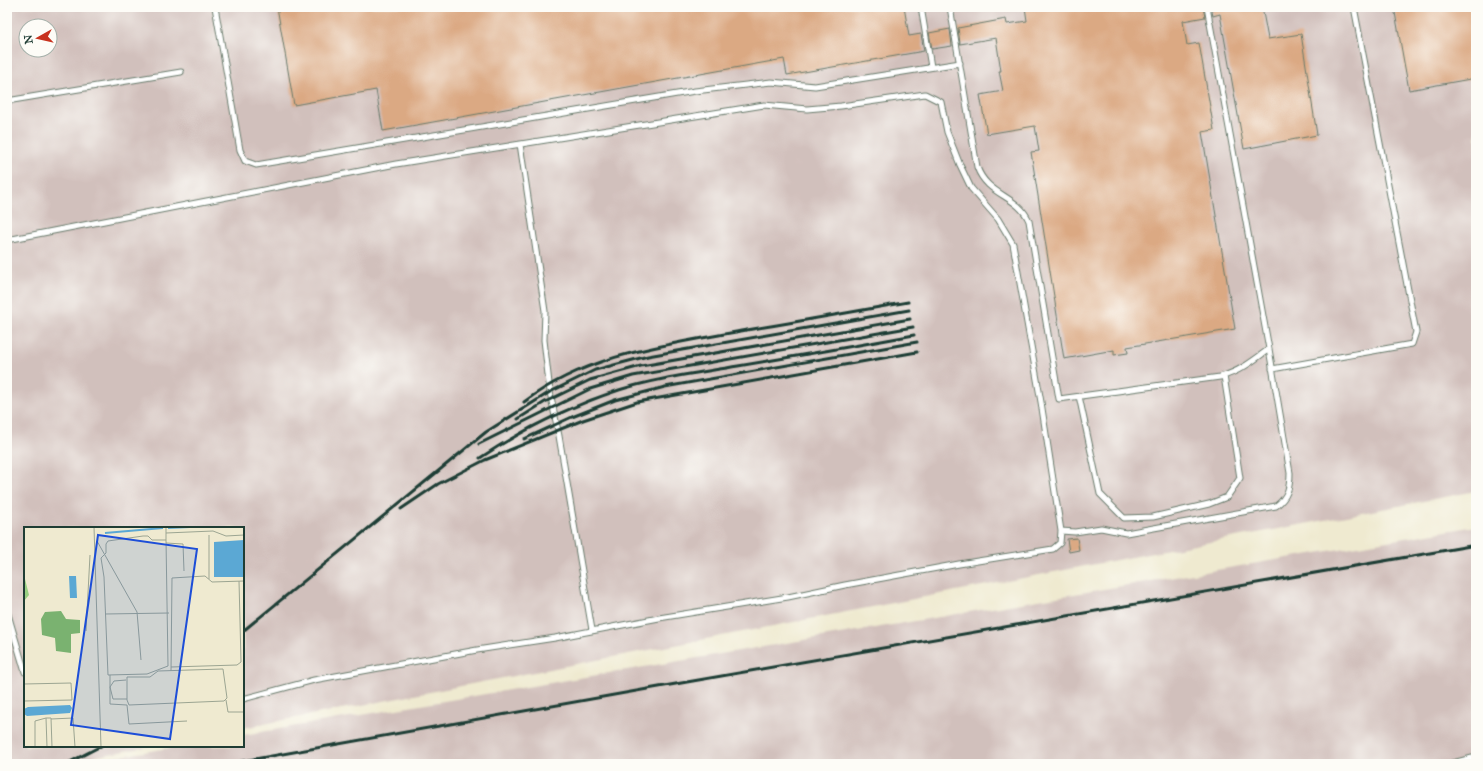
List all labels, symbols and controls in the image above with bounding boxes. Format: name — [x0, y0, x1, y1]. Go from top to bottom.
north arrow — [18, 18, 58, 58]
text: N — [21, 33, 36, 45]
inset map — [24, 527, 244, 747]

